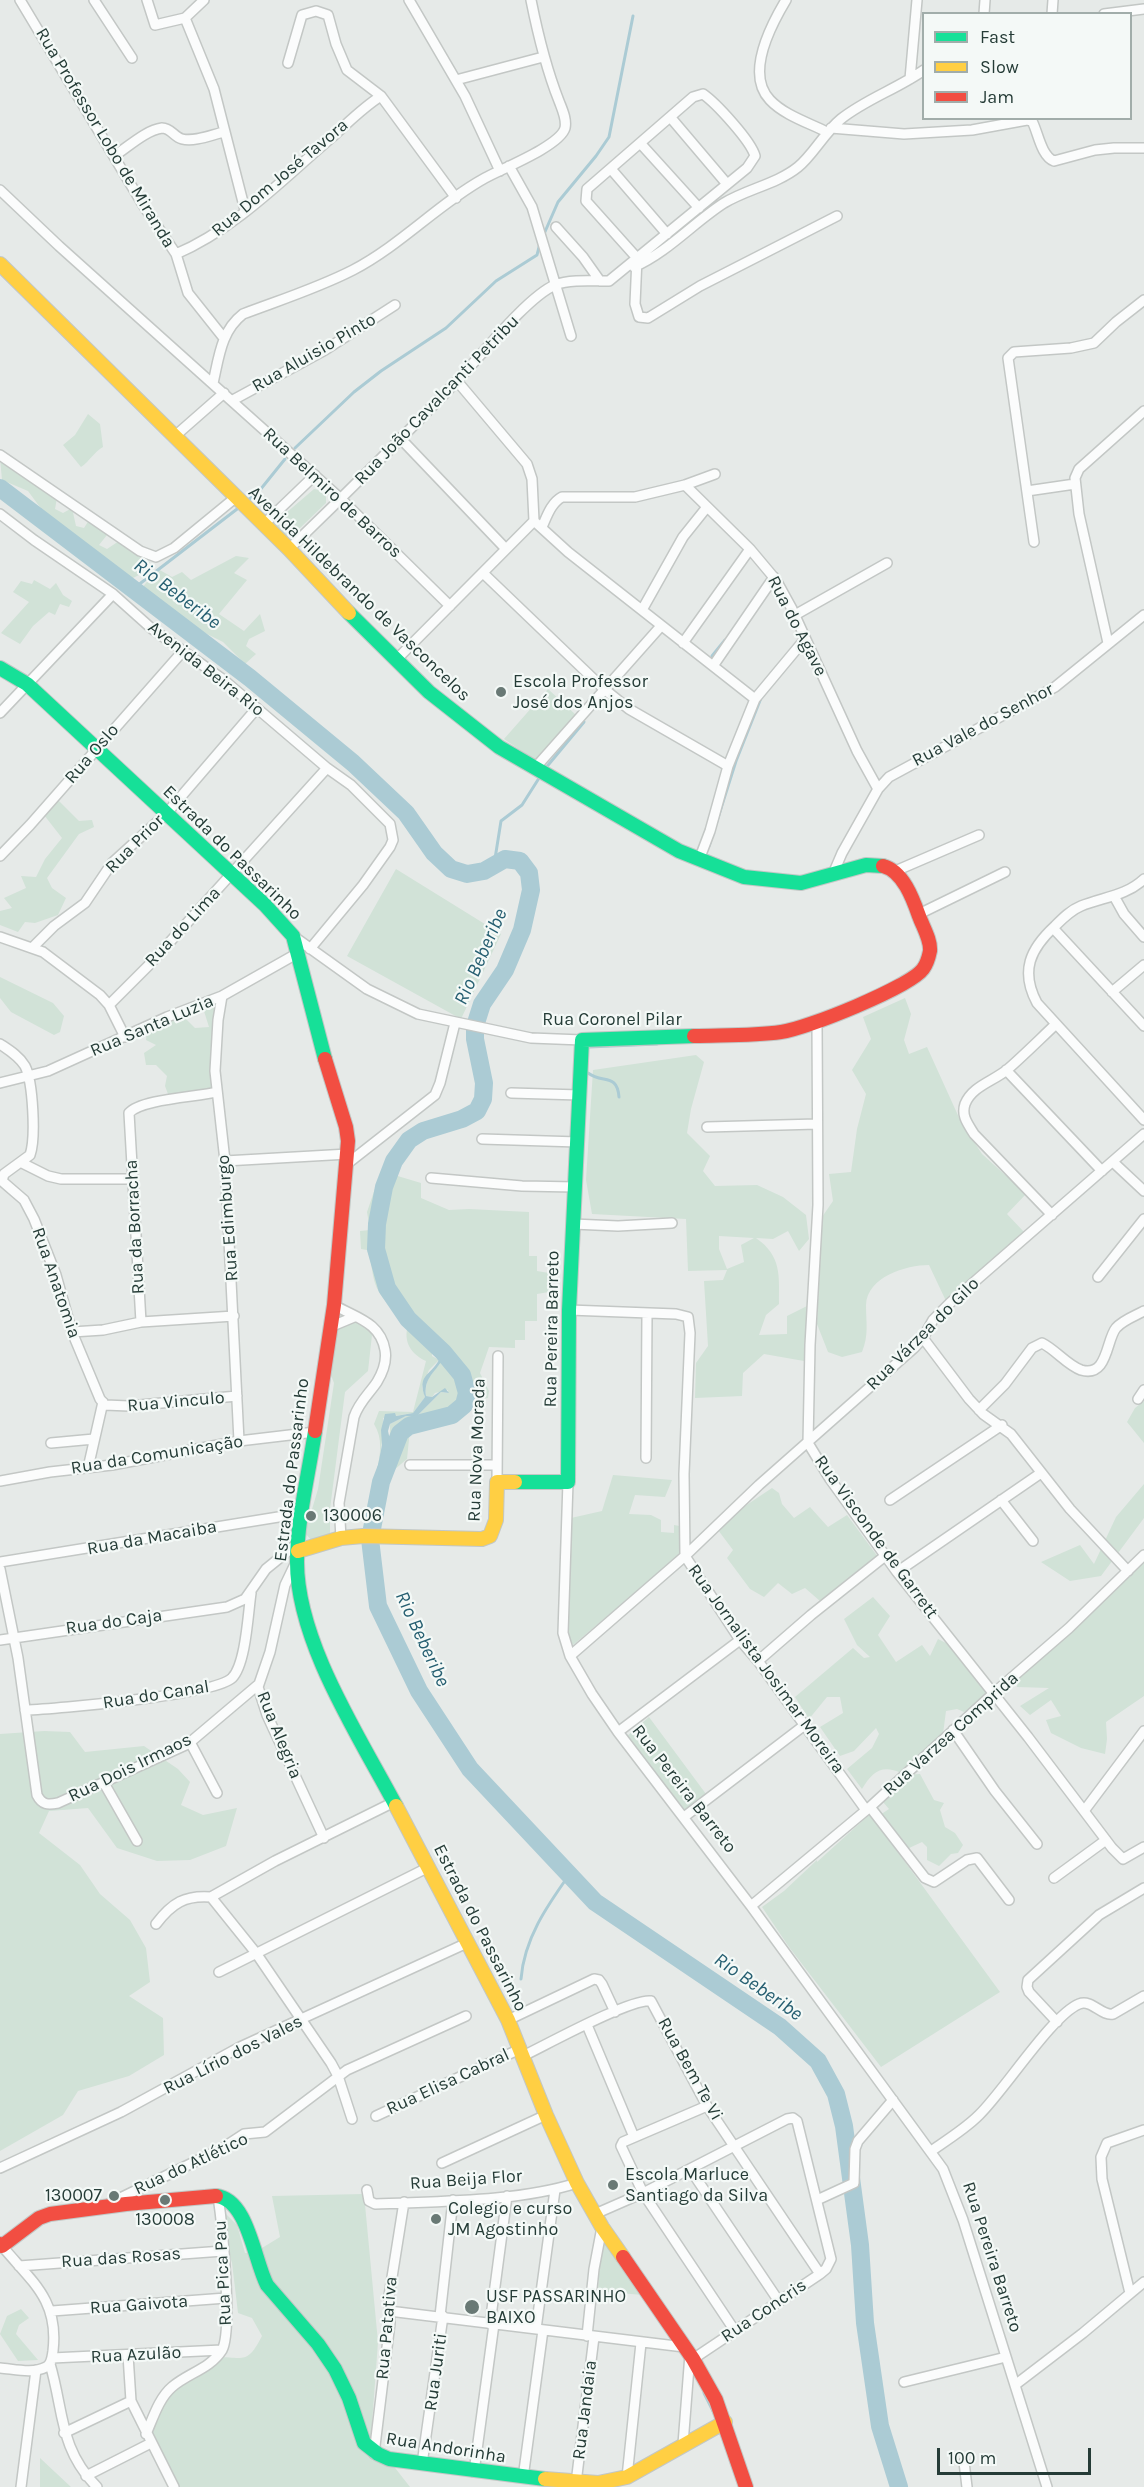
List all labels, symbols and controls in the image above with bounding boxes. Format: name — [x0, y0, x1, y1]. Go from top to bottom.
legend — [922, 12, 1132, 120]
street label: Rua Professor Lobo de Miranda — [31, 24, 179, 252]
text: Fast — [980, 26, 1015, 48]
text: Slow — [980, 56, 1019, 78]
text: Jam — [980, 86, 1014, 108]
street label: Rua Dom José Tavora — [207, 115, 353, 241]
street label: Rua Aluisio Pinto — [248, 309, 380, 397]
street label: Rua João Cavalcanti Petribu — [350, 310, 524, 490]
street label: Rua Belmiro de Barros — [258, 423, 406, 563]
street label: Avenida Hildebrando de Vasconcelos — [243, 482, 475, 706]
water label: Rio Beberibe — [129, 553, 225, 635]
street label: Rua do Agave — [763, 572, 831, 680]
street label: Avenida Beira Rio — [143, 617, 269, 721]
place label: Escola Professor José dos Anjos — [513, 671, 648, 714]
street label: Rua Vale do Senhor — [909, 679, 1057, 771]
marker: Escola Professor José dos Anjos — [494, 685, 508, 699]
street label: Rua Oslo — [60, 720, 124, 788]
street label: Estrada do Passarinho — [158, 781, 306, 925]
street label: Rua Prior — [101, 810, 169, 878]
street label: Rua do Lima — [141, 883, 225, 971]
water label: Rio Beberibe — [449, 905, 513, 1009]
street label: Rua Santa Luzia — [87, 990, 217, 1062]
street label: Rua Coronel Pilar — [542, 1009, 682, 1031]
street label: Rua Edimburgo — [213, 1154, 243, 1282]
street label: Rua da Borracha — [121, 1159, 149, 1295]
street label: Rua Anatomia — [27, 1225, 85, 1341]
street label: Rua Pereira Barreto — [540, 1250, 564, 1408]
street label: Rua Várzea do Gilo — [862, 1273, 984, 1395]
street label: Estrada do Passarinho — [270, 1377, 314, 1563]
street label: Rua Nova Morada — [464, 1378, 490, 1522]
street label: Rua Vinculo — [126, 1387, 226, 1417]
street label: Rua da Comunicação — [69, 1431, 245, 1479]
street label: Rua Visconde de Garrett — [809, 1451, 943, 1623]
place label: 130006 — [323, 1505, 382, 1527]
marker: 130006 — [304, 1509, 318, 1523]
street label: Rua da Macaiba — [85, 1516, 219, 1560]
street label: Rua Jornalista Josimar Moreira — [683, 1560, 849, 1778]
water label: Rio Beberibe — [389, 1587, 455, 1691]
street label: Rua do Caja — [64, 1605, 164, 1639]
street label: Rua Varzea Comprida — [879, 1668, 1023, 1800]
street label: Rua do Canal — [101, 1676, 211, 1714]
street label: Rua Alegria — [252, 1688, 306, 1782]
street label: Rua Pereira Barreto — [627, 1720, 741, 1858]
street label: Rua Dois Irmaos — [65, 1729, 195, 1807]
street label: Estrada do Passarinho — [428, 1841, 532, 2015]
water label: Rio Beberibe — [709, 1948, 807, 2026]
street label: Rua Lírio dos Vales — [160, 2011, 306, 2099]
street label: Rua Bem Te Vi — [653, 2014, 727, 2124]
street label: Rua Elisa Cabral — [383, 2044, 513, 2120]
street label: Rua do Atlético — [130, 2128, 252, 2200]
place label: Escola Marluce Santiago da Silva — [625, 2164, 768, 2206]
street label: Rua Beija Flor — [409, 2165, 523, 2195]
marker: Escola Marluce Santiago da Silva — [606, 2178, 620, 2192]
street label: Rua Pereira Barreto — [957, 2179, 1027, 2335]
place label: 130007 — [45, 2185, 102, 2207]
marker: 130007 — [107, 2189, 121, 2203]
marker: 130008 — [158, 2193, 172, 2207]
place label: Colegio e curso JM Agostinho — [448, 2198, 572, 2240]
place label: 130008 — [135, 2209, 195, 2231]
marker: Colegio e curso JM Agostinho — [429, 2212, 443, 2226]
street label: Rua Pica Pau — [209, 2220, 237, 2326]
street label: Rua das Rosas — [60, 2243, 182, 2273]
street label: Rua Patativa — [372, 2275, 402, 2381]
street label: Rua Concris — [717, 2275, 811, 2347]
place label: USF PASSARINHO BAIXO — [486, 2286, 626, 2328]
street label: Rua Gaivota — [89, 2291, 189, 2319]
marker: USF PASSARINHO BAIXO — [463, 2298, 481, 2316]
street label: Rua Juriti — [420, 2332, 452, 2412]
street label: Rua Azulão — [90, 2342, 182, 2368]
street label: Rua Jandaia — [568, 2359, 602, 2461]
street label: Rua Andorinha — [384, 2428, 508, 2468]
scale bar — [940, 2436, 1094, 2474]
text: 100 m — [948, 2447, 996, 2469]

